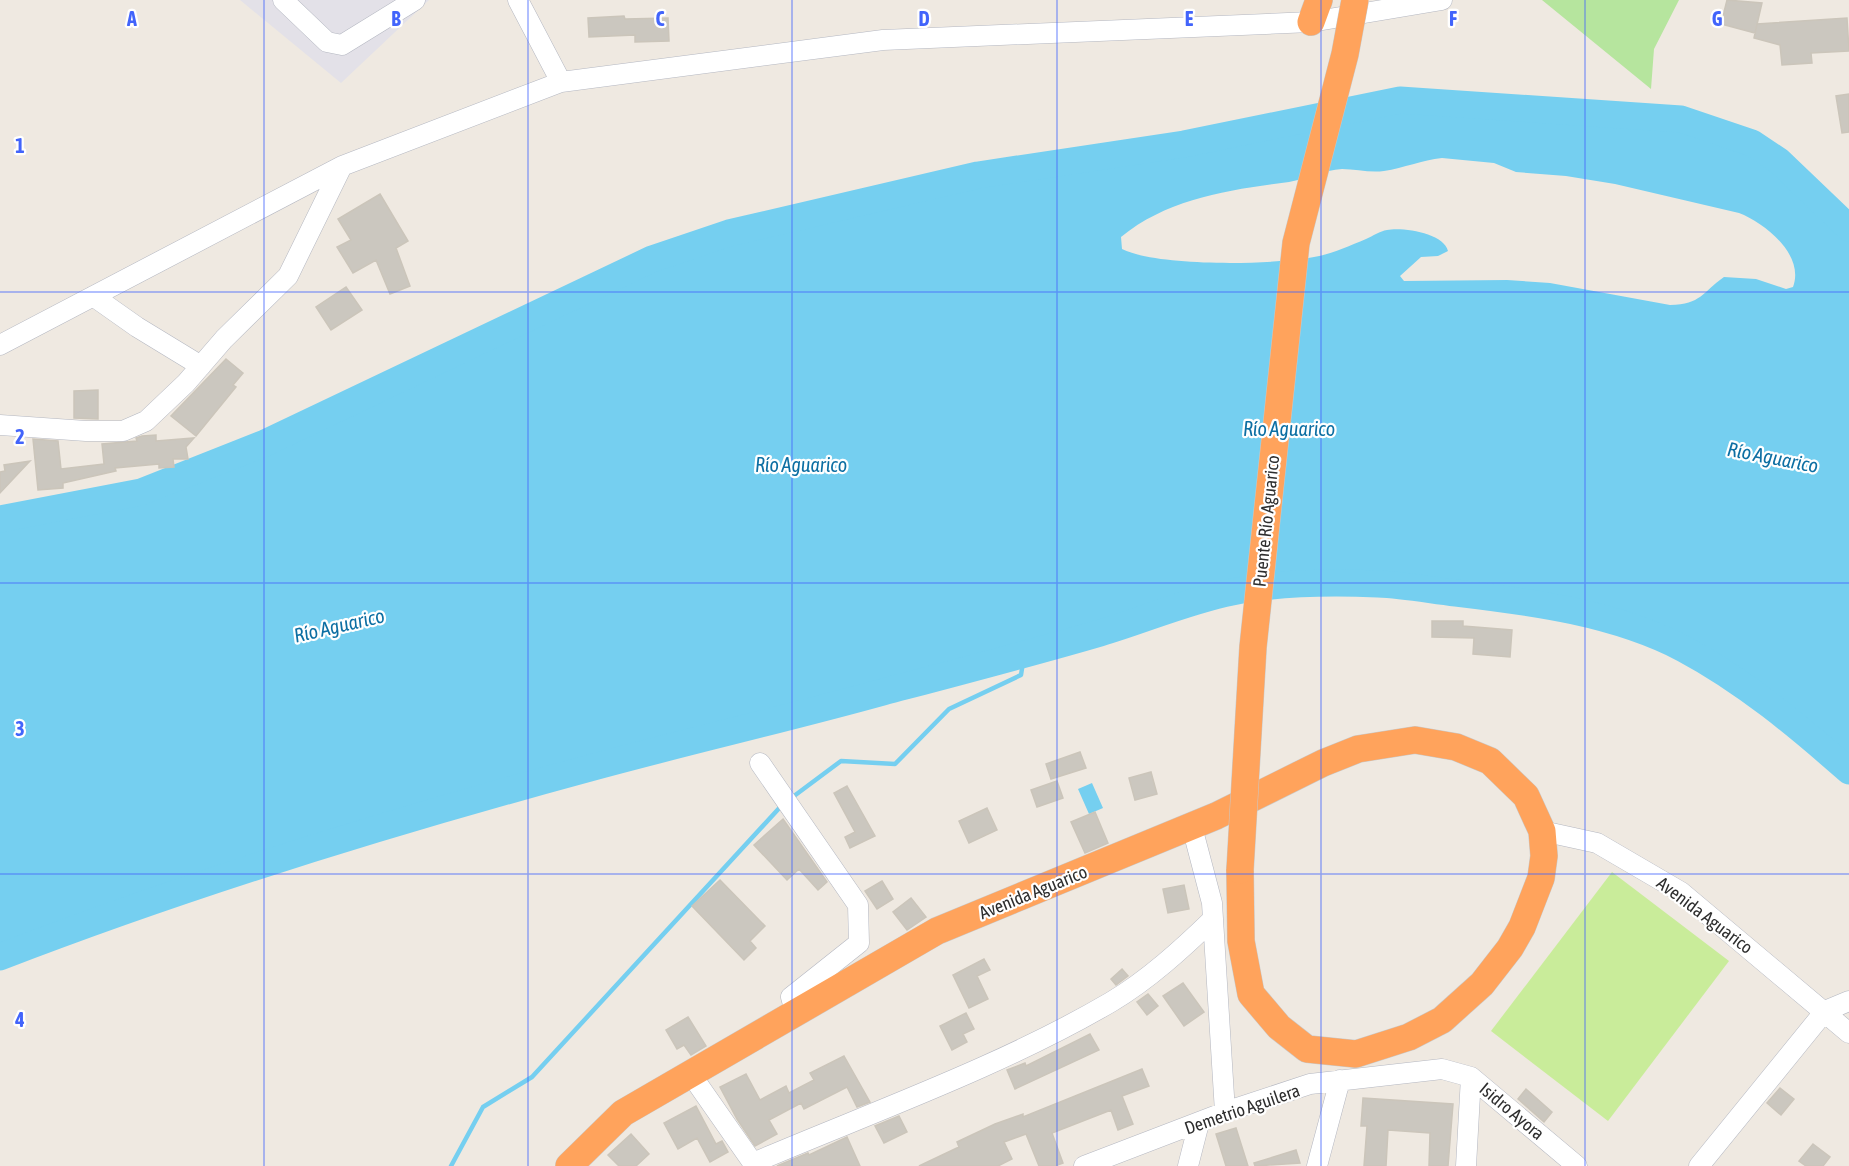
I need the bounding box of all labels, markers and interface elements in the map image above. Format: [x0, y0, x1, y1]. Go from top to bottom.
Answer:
text: A [126, 7, 137, 30]
text: B [391, 7, 401, 30]
text: C [656, 7, 665, 30]
text: D [918, 7, 930, 30]
text: E [1185, 7, 1194, 30]
text: F [1449, 7, 1457, 30]
text: G [1712, 7, 1723, 30]
text: 1 [15, 134, 25, 157]
water label: Río Aguarico [1243, 417, 1335, 440]
text: 2 [15, 425, 25, 448]
water label: Río Aguarico [1726, 437, 1820, 477]
water label: Río Aguarico [755, 453, 847, 476]
street label: Puente Río Aguarico [1249, 454, 1283, 588]
water label: Río Aguarico [291, 603, 387, 647]
text: 3 [15, 717, 25, 740]
street label: Avenida Aguarico [976, 861, 1090, 923]
street label: Avenida Aguarico [1653, 872, 1757, 958]
text: 4 [14, 1008, 25, 1031]
street label: Isidro Ayora [1475, 1078, 1549, 1144]
street label: Demetrio Aguilera [1182, 1079, 1302, 1139]

